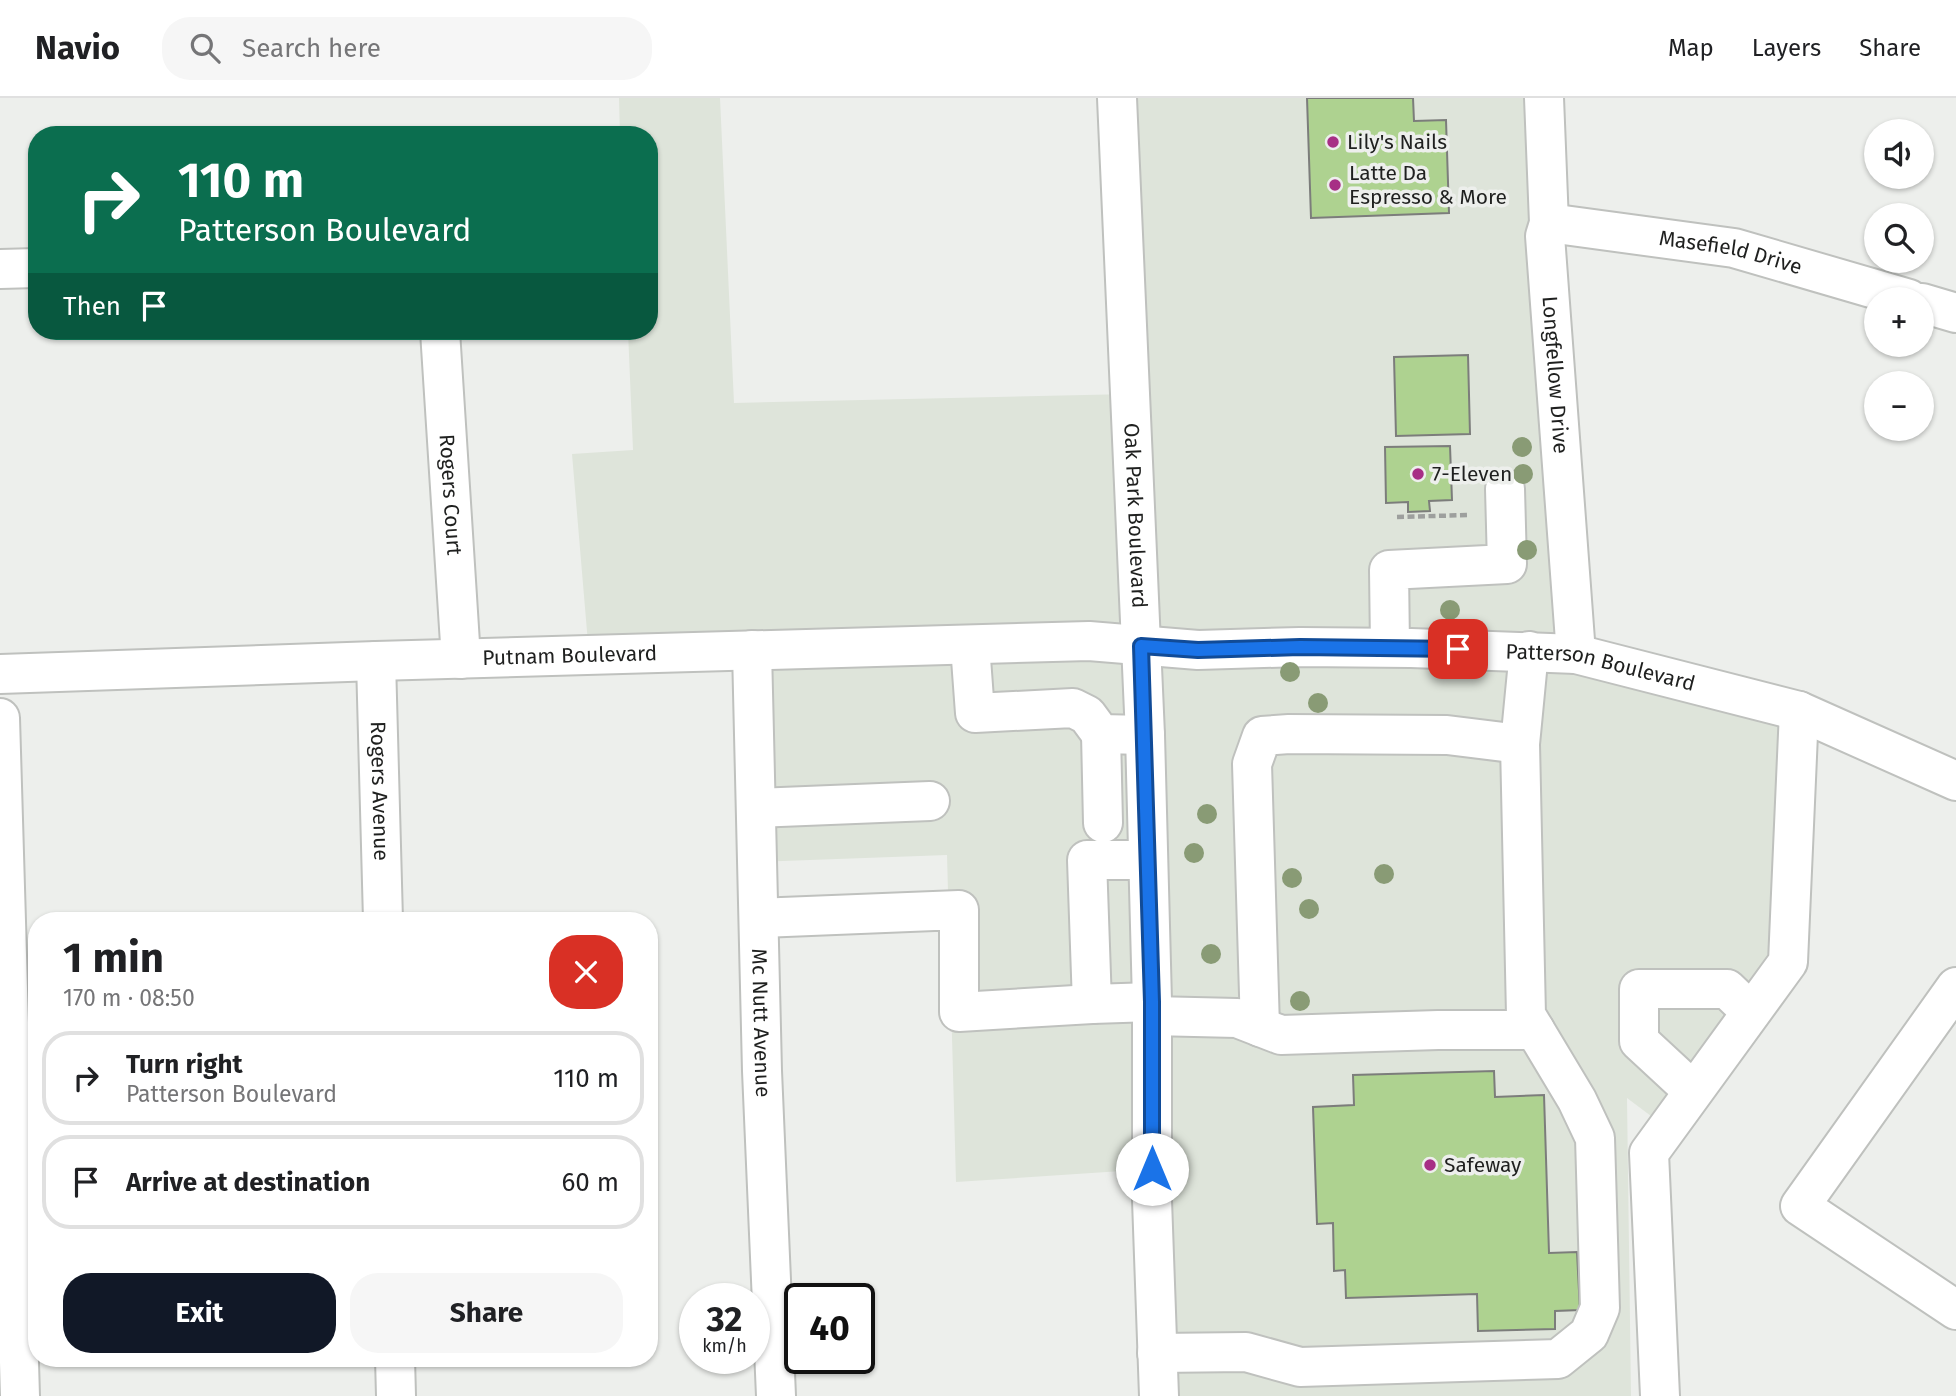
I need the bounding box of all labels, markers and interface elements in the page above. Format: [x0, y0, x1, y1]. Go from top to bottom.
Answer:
search box [162, 17, 652, 80]
text: Navio [35, 28, 120, 68]
icon: search [186, 29, 224, 67]
text: Search here [242, 33, 381, 64]
text: Map [1668, 34, 1714, 62]
text: Layers [1752, 34, 1821, 62]
text: Share [1859, 34, 1921, 62]
map controls [1864, 119, 1934, 441]
button: sound [1864, 119, 1934, 189]
place label: Lily's Nails [1347, 129, 1447, 155]
marker: Lily's Nails [1325, 134, 1341, 150]
text: 110 m [178, 151, 304, 210]
icon: right [63, 154, 154, 245]
place label: Latte Da Espresso & More [1349, 160, 1507, 210]
marker: Latte Da Espresso & More [1327, 177, 1343, 193]
button: search [1864, 203, 1934, 273]
text: Patterson Boulevard [178, 211, 472, 249]
street label: Masefield Drive [1657, 225, 1805, 280]
icon: arrive [135, 287, 173, 325]
button: + [1864, 287, 1934, 357]
text: Then [63, 291, 121, 322]
street label: Longfellow Drive [1536, 295, 1574, 455]
button: − [1864, 371, 1934, 441]
street label: Oak Park Boulevard [1118, 422, 1152, 609]
street label: Rogers Court [434, 433, 467, 556]
place label: 7-Eleven [1432, 461, 1512, 487]
marker: 7-Eleven [1410, 466, 1426, 482]
pin [1428, 619, 1488, 679]
icon: arrive [1439, 630, 1477, 668]
street label: Patterson Boulevard [1505, 638, 1698, 697]
street label: Putnam Boulevard [482, 640, 658, 671]
street label: Rogers Avenue [365, 721, 394, 861]
text: 1 min [63, 933, 164, 983]
button: close [549, 935, 623, 1009]
street label: Mc Nutt Avenue [746, 948, 776, 1098]
text: 170 m · 08:50 [63, 984, 195, 1012]
text: Turn right [126, 1049, 243, 1080]
icon: right [67, 1059, 105, 1097]
text: 110 m [553, 1063, 619, 1094]
text: Patterson Boulevard [126, 1080, 337, 1108]
position arrow [1115, 1132, 1189, 1206]
place label: Safeway [1444, 1152, 1522, 1178]
marker: Safeway [1422, 1157, 1438, 1173]
icon: arrive [67, 1163, 105, 1201]
text: Arrive at destination [126, 1167, 370, 1198]
text: 60 m [561, 1167, 619, 1198]
button: Exit [63, 1273, 336, 1353]
button: Share [350, 1273, 623, 1353]
speed limit sign: 40 [784, 1283, 875, 1374]
text: 32 [707, 1298, 742, 1340]
text: km/h [702, 1335, 747, 1357]

